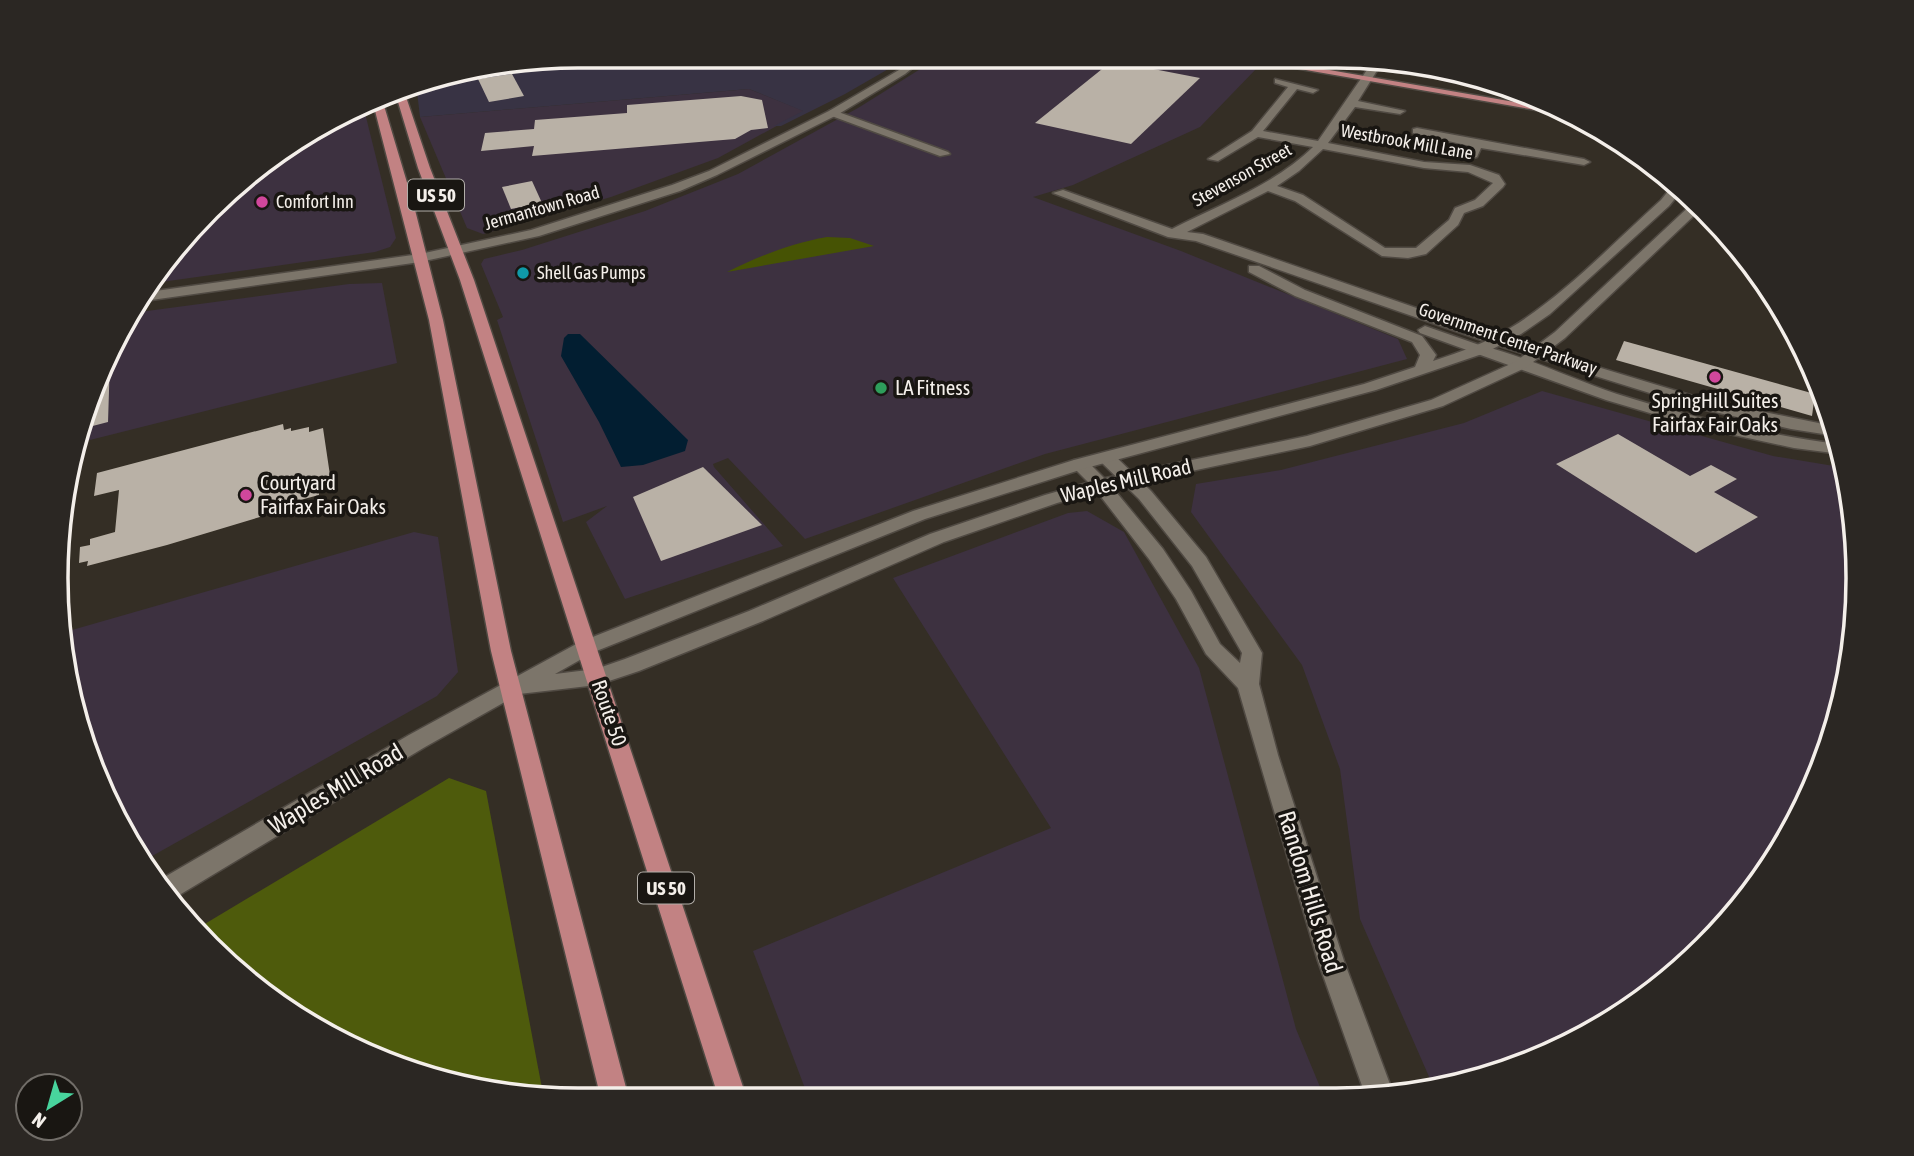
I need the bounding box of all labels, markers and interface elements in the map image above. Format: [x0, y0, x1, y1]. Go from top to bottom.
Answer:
street label: Westbrook Mill Lane [1339, 120, 1475, 163]
street label: Stevenson Street [1188, 139, 1295, 210]
road number: US 50 [408, 180, 464, 210]
street label: Jermantown Road [482, 181, 602, 234]
place label: Comfort Inn [276, 191, 354, 212]
marker: Comfort Inn [254, 194, 270, 210]
place label: Shell Gas Pumps [537, 262, 646, 283]
marker: Shell Gas Pumps [515, 265, 531, 281]
street label: Government Center Parkway [1416, 298, 1600, 379]
marker: SpringHill Suites Fairfax Fair Oaks [1707, 369, 1723, 385]
place label: LA Fitness [895, 375, 970, 399]
marker: LA Fitness [873, 380, 889, 396]
place label: SpringHill Suites Fairfax Fair Oaks [1652, 388, 1778, 436]
street label: Waples Mill Road [1059, 453, 1193, 507]
place label: Courtyard Fairfax Fair Oaks [260, 470, 386, 518]
marker: Courtyard Fairfax Fair Oaks [238, 487, 254, 503]
street label: Route 50 [587, 676, 632, 749]
street label: Waples Mill Road [264, 738, 408, 839]
street label: Random Hills Road [1273, 808, 1348, 976]
road number: US 50 [638, 873, 694, 904]
north arrow [14, 1072, 84, 1142]
text: N [28, 1108, 50, 1133]

